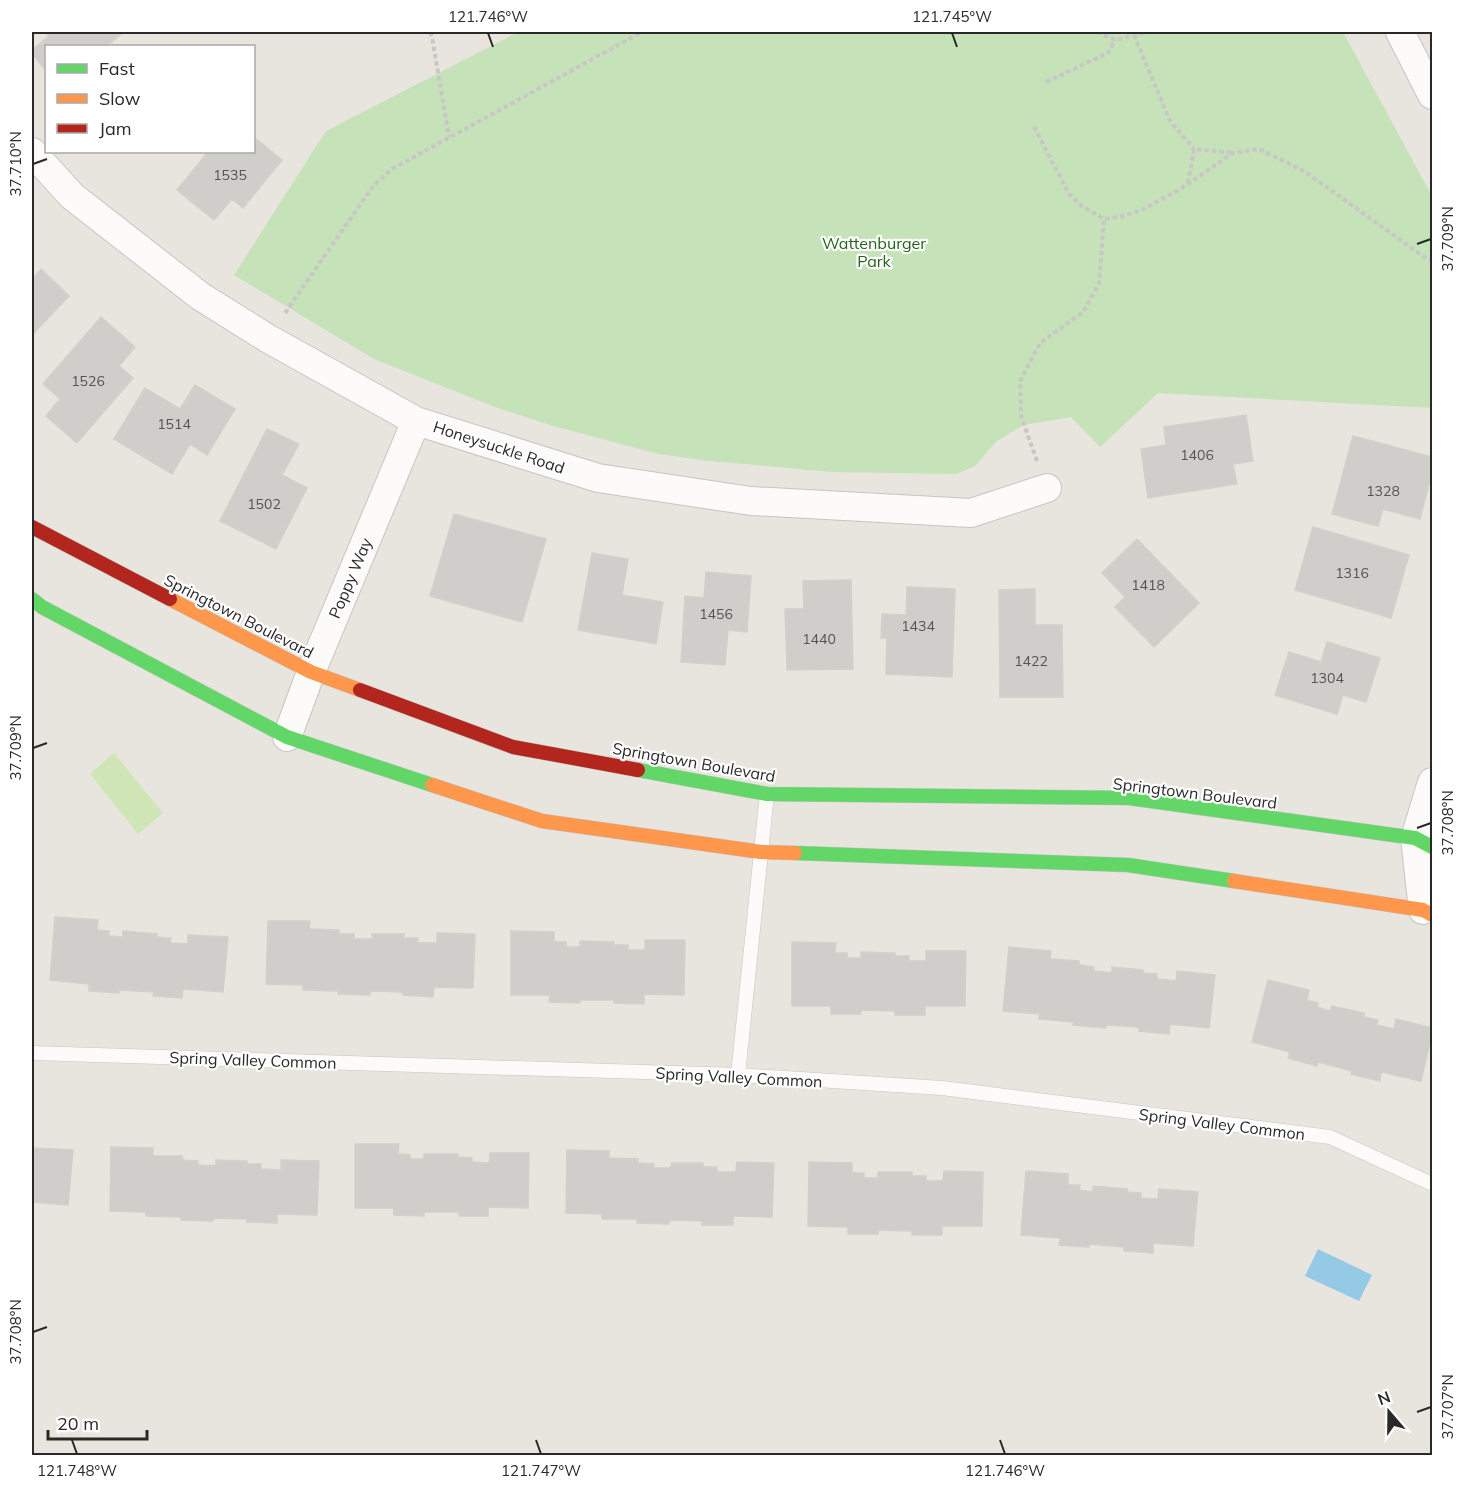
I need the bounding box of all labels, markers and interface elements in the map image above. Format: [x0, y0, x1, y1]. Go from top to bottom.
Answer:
text: 121.746°W [448, 7, 528, 26]
text: 121.745°W [912, 7, 992, 26]
legend [45, 45, 255, 153]
text: Fast [99, 57, 135, 80]
text: Slow [99, 87, 141, 110]
text: Jam [99, 117, 132, 140]
text: 37.710°N [6, 131, 25, 197]
house number: 1535 [213, 166, 247, 184]
text: 37.709°N [1438, 206, 1457, 272]
park label: Wattenburger Park [822, 233, 926, 271]
house number: 1526 [71, 372, 105, 390]
house number: 1514 [157, 415, 191, 433]
street label: Honeysuckle Road [431, 416, 567, 478]
house number: 1406 [1180, 446, 1214, 464]
house number: 1328 [1366, 482, 1400, 500]
house number: 1502 [247, 495, 281, 513]
street label: Poppy Way [324, 534, 376, 621]
house number: 1316 [1335, 564, 1369, 582]
street label: Springtown Boulevard [161, 570, 317, 662]
house number: 1418 [1131, 576, 1165, 594]
house number: 1456 [699, 605, 733, 623]
house number: 1434 [901, 617, 935, 635]
house number: 1440 [802, 630, 836, 648]
house number: 1422 [1014, 652, 1048, 670]
house number: 1304 [1310, 669, 1344, 687]
text: 37.709°N [6, 715, 25, 781]
street label: Springtown Boulevard [611, 738, 777, 786]
street label: Springtown Boulevard [1112, 773, 1278, 813]
text: 37.708°N [1438, 790, 1457, 856]
street label: Spring Valley Common [169, 1047, 337, 1073]
street label: Spring Valley Common [655, 1063, 823, 1091]
street label: Spring Valley Common [1138, 1104, 1306, 1144]
text: 37.708°N [6, 1299, 25, 1365]
text: 37.707°N [1438, 1374, 1457, 1440]
north arrow [1359, 1382, 1419, 1442]
text: N [1375, 1386, 1393, 1409]
scale bar [48, 1403, 147, 1441]
text: 20 m [57, 1412, 99, 1435]
text: 121.748°W [37, 1461, 117, 1480]
text: 121.747°W [501, 1461, 581, 1480]
text: 121.746°W [965, 1461, 1045, 1480]

